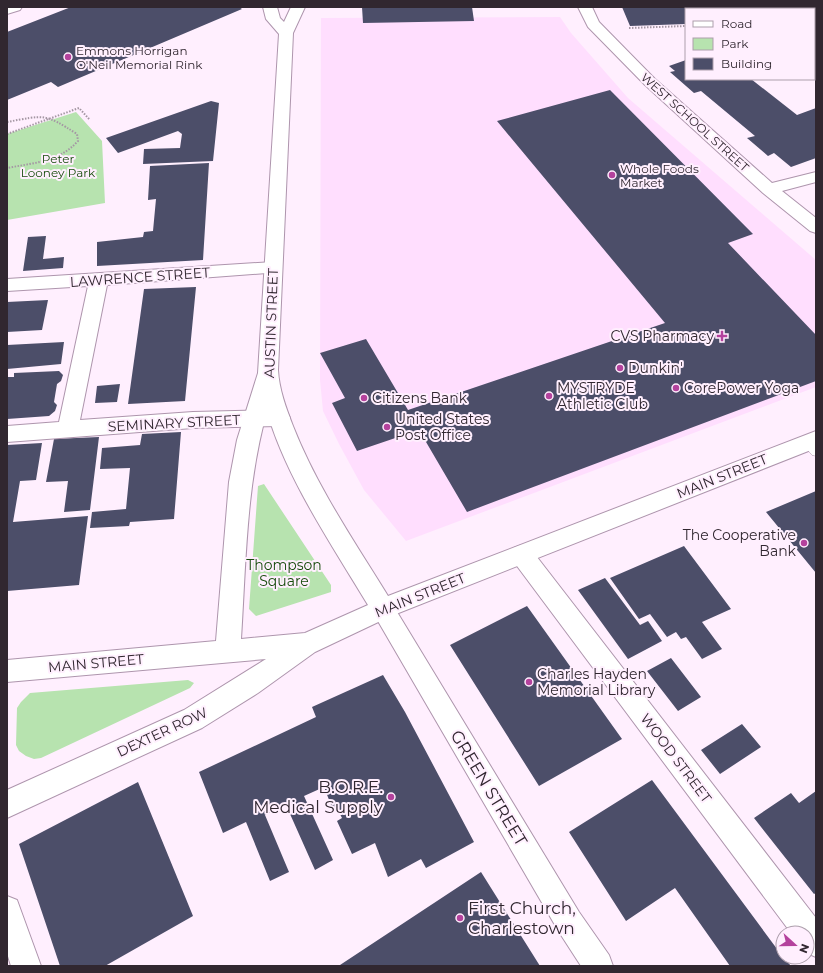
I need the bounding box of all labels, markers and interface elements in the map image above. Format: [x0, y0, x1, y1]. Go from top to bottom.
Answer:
legend [685, 8, 815, 80]
text: Road [721, 16, 752, 31]
text: Park [721, 36, 749, 51]
place label: Emmons Horrigan O'Neil Memorial Rink [76, 43, 203, 72]
marker: Emmons Horrigan O'Neil Memorial Rink [63, 52, 73, 62]
text: Building [721, 56, 772, 71]
street label: WEST SCHOOL STREET [638, 70, 752, 175]
park label: Peter Looney Park [21, 151, 96, 180]
place label: Whole Foods Market [620, 161, 699, 190]
marker: Whole Foods Market [607, 170, 617, 180]
street label: LAWRENCE STREET [69, 263, 211, 291]
street label: AUSTIN STREET [260, 268, 282, 378]
place label: CVS Pharmacy [611, 327, 714, 345]
marker: CVS Pharmacy [717, 331, 727, 341]
place label: Dunkin' [628, 359, 683, 377]
marker: Dunkin' [615, 363, 625, 373]
place label: MYSTRYDE Athletic Club [557, 379, 648, 413]
place label: CorePower Yoga [684, 379, 799, 397]
marker: CorePower Yoga [671, 383, 681, 393]
place label: Citizens Bank [372, 389, 468, 407]
marker: MYSTRYDE Athletic Club [544, 391, 554, 401]
marker: Citizens Bank [359, 393, 369, 403]
place label: United States Post Office [395, 410, 489, 444]
street label: SEMINARY STREET [107, 411, 241, 435]
marker: United States Post Office [382, 422, 392, 432]
street label: MAIN STREET [674, 450, 770, 502]
place label: The Cooperative Bank [683, 526, 797, 560]
marker: The Cooperative Bank [799, 538, 809, 548]
park label: Thompson Square [246, 556, 322, 590]
street label: MAIN STREET [372, 569, 468, 621]
street label: MAIN STREET [47, 650, 145, 676]
place label: Charles Hayden Memorial Library [537, 665, 656, 699]
marker: Charles Hayden Memorial Library [524, 677, 534, 687]
street label: DEXTER ROW [114, 703, 211, 761]
street label: WOOD STREET [636, 710, 716, 806]
street label: GREEN STREET [447, 727, 532, 850]
place label: B.O.R.E. Medical Supply [253, 777, 384, 817]
marker: B.O.R.E. Medical Supply [386, 792, 396, 802]
place label: First Church, Charlestown [468, 898, 576, 938]
marker: First Church, Charlestown [455, 913, 465, 923]
north arrow [775, 925, 815, 965]
text: N [796, 942, 812, 955]

